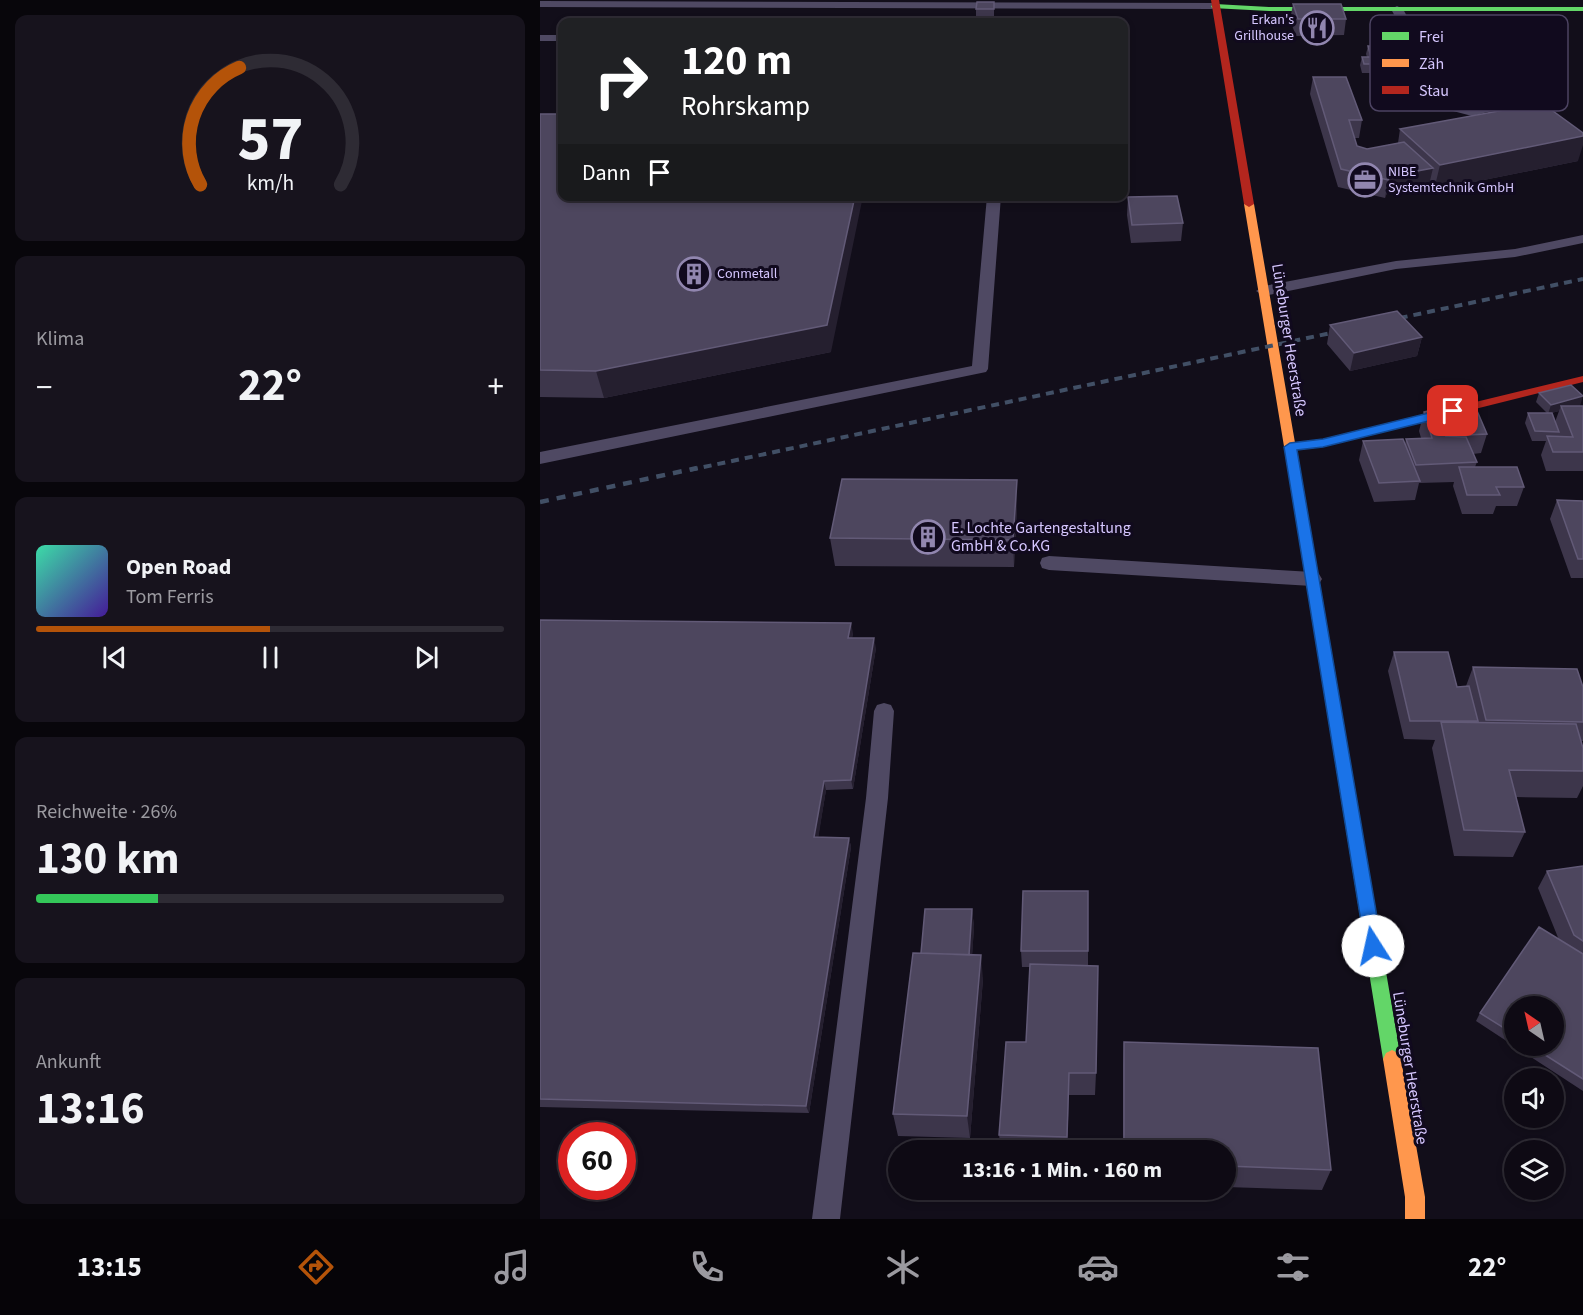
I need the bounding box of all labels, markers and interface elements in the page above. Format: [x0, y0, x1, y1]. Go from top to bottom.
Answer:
place label: Erkan's Grillhouse [1234, 10, 1294, 46]
restaurant icon: Erkan's Grillhouse [1299, 10, 1335, 46]
legend [1370, 15, 1568, 111]
text: Frei [1419, 26, 1444, 48]
text: 120 m [681, 31, 792, 91]
icon: right [582, 42, 660, 120]
text: Zäh [1419, 53, 1444, 75]
text: Stau [1419, 80, 1449, 102]
text: Rohrskamp [681, 87, 810, 126]
text: 57 [237, 95, 303, 184]
icon: arrive [643, 156, 676, 189]
text: Dann [582, 157, 631, 189]
office icon: NIBE Systemtechnik GmbH [1347, 162, 1383, 198]
place label: NIBE Systemtechnik GmbH [1388, 162, 1514, 198]
text: km/h [246, 168, 294, 199]
building icon: Conmetall [676, 256, 712, 292]
street label: Lüneburger Heerstraße [1266, 262, 1312, 418]
place label: Conmetall [717, 264, 778, 284]
text: Klima [36, 325, 84, 353]
text: 22° [238, 354, 302, 418]
text: − [36, 364, 52, 411]
text: + [488, 364, 504, 411]
pin [1427, 385, 1478, 436]
icon: arrive [1436, 394, 1469, 427]
place label: E. Lochte Gartengestaltung GmbH & Co.KG [951, 517, 1131, 557]
building icon: E. Lochte Gartengestaltung GmbH & Co.KG [910, 519, 946, 555]
text: Open Road [126, 551, 231, 583]
text: Tom Ferris [126, 583, 214, 611]
icon: previous [98, 641, 131, 674]
icon: pause [254, 641, 287, 674]
icon: next [410, 641, 443, 674]
text: Reichweite · 26% [36, 798, 177, 826]
text: 130 km [36, 827, 180, 891]
position arrow [1341, 914, 1405, 978]
street label: Lüneburger Heerstraße [1387, 990, 1433, 1146]
north arrow [1504, 996, 1564, 1056]
map controls [1504, 996, 1564, 1200]
text: Ankunft [36, 1048, 101, 1076]
button: sound [1504, 1068, 1564, 1128]
text: 13:16 [36, 1077, 145, 1141]
speed limit sign: 60 [558, 1122, 636, 1200]
button: layers [1504, 1140, 1564, 1200]
text: 13:16 · 1 Min. · 160 m [962, 1154, 1162, 1186]
icon: directions [295, 1246, 337, 1288]
icon: music [491, 1246, 533, 1288]
icon: phone [686, 1246, 728, 1288]
icon: climate [882, 1246, 924, 1288]
icon: car [1077, 1246, 1119, 1288]
icon: filters [1272, 1246, 1314, 1288]
text: 13:15 [77, 1248, 142, 1287]
text: 22° [1468, 1248, 1506, 1287]

